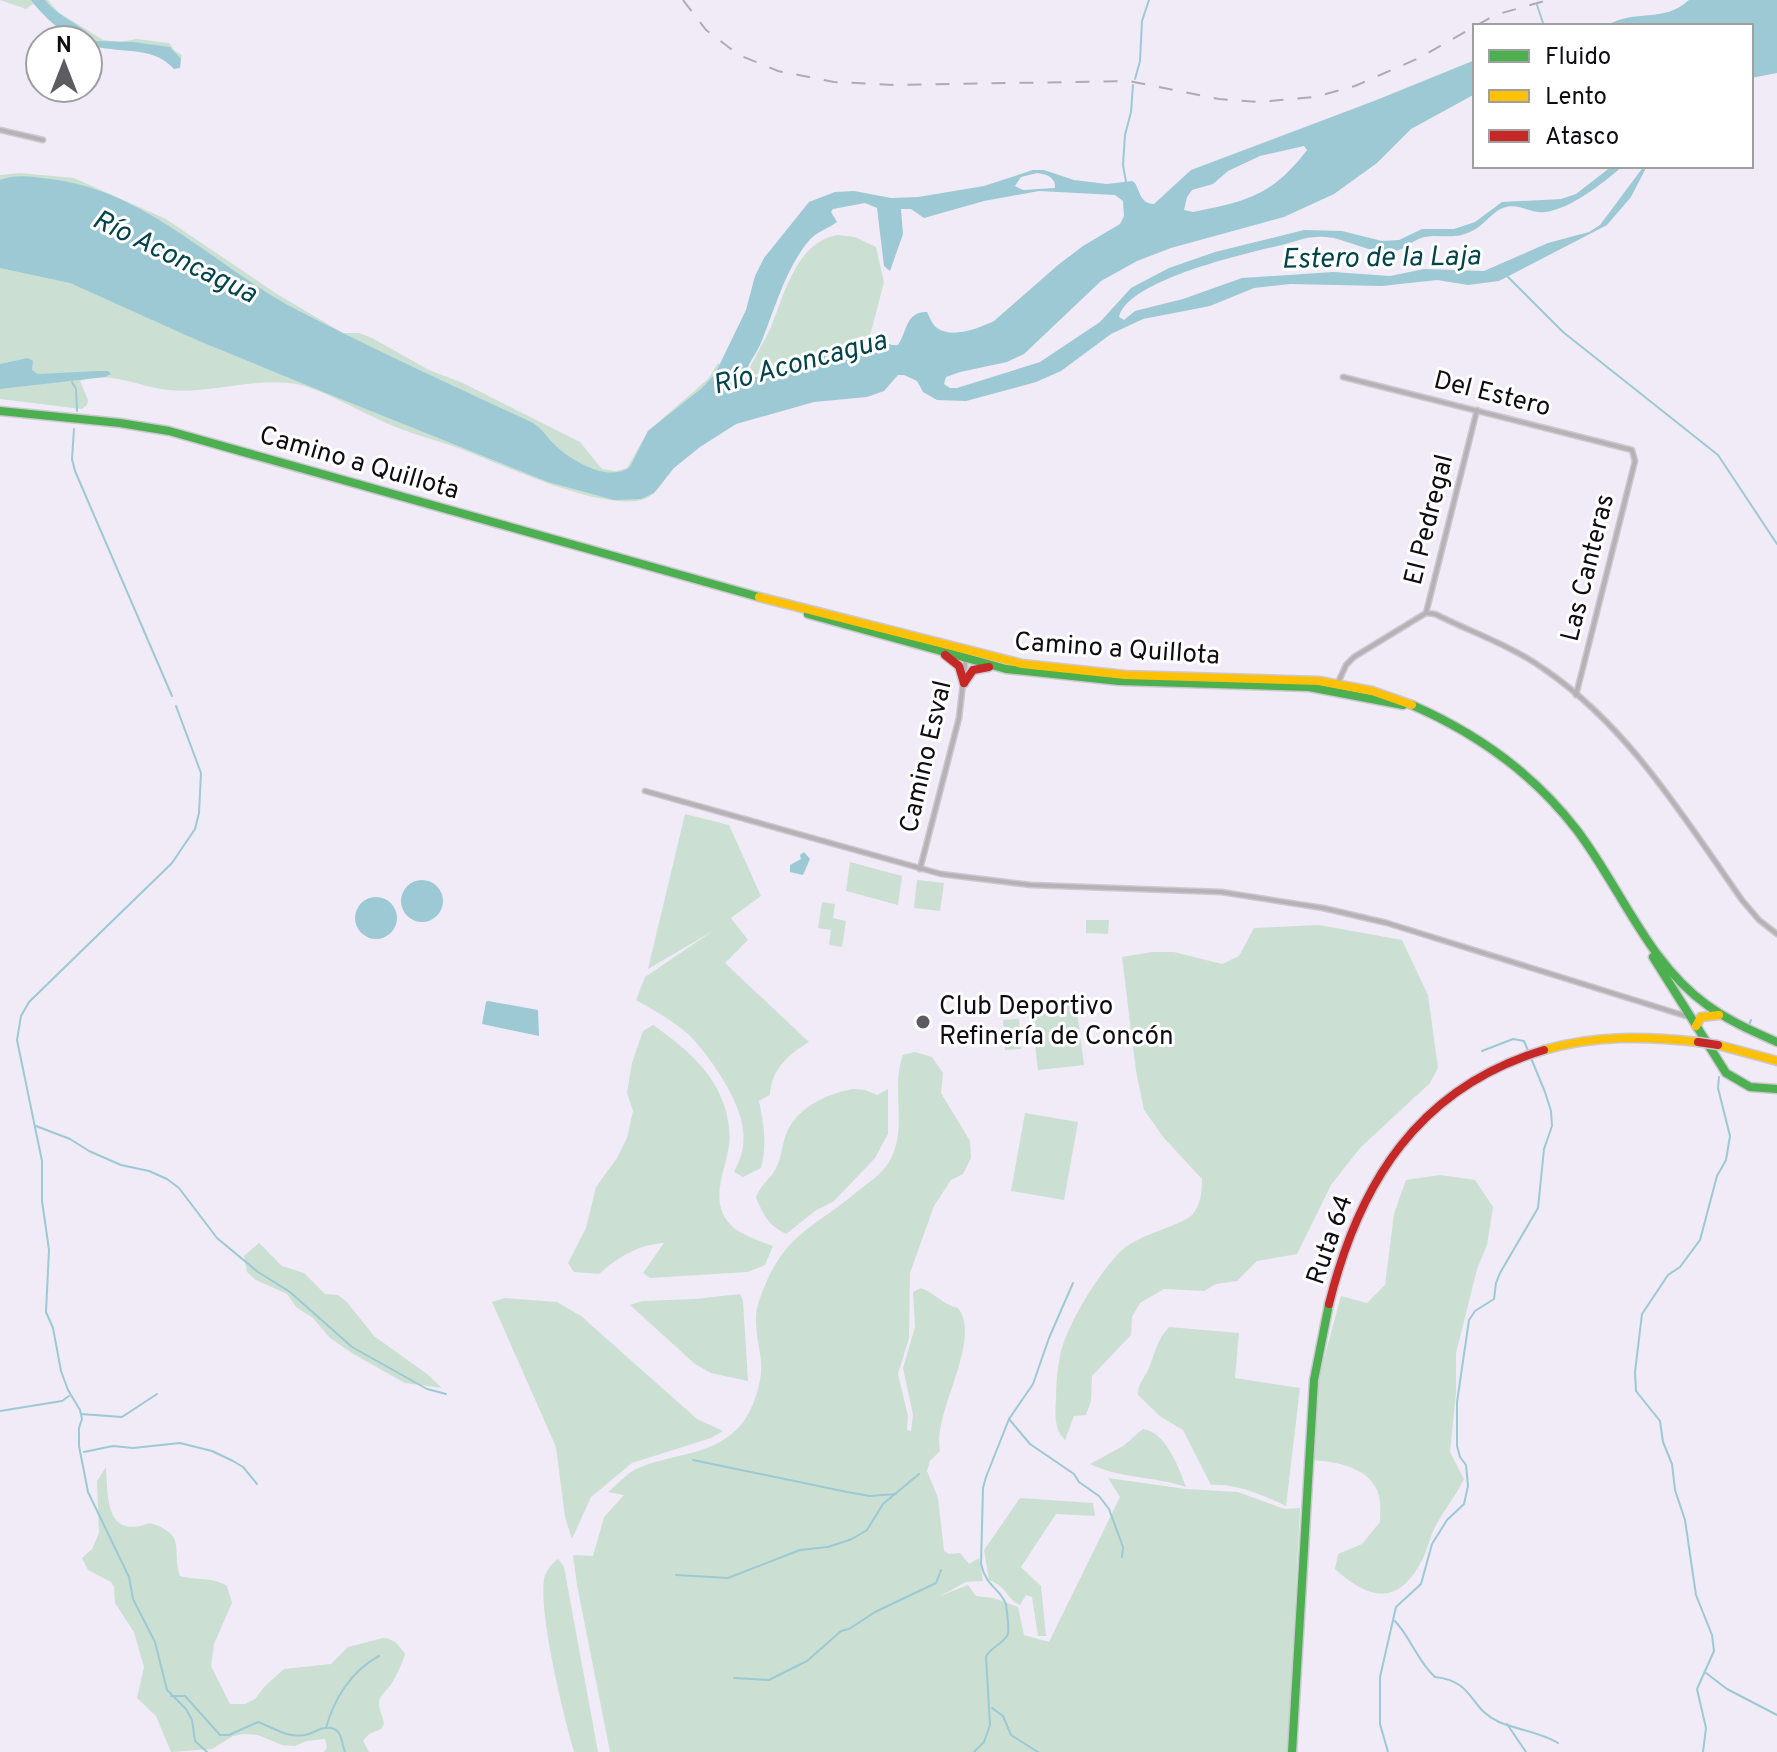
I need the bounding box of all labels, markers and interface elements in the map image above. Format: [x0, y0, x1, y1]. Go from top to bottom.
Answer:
north arrow [24, 24, 104, 104]
legend [1473, 24, 1753, 168]
text: N [56, 33, 72, 60]
text: Fluido [1545, 43, 1611, 73]
text: Lento [1545, 83, 1607, 113]
text: Atasco [1545, 123, 1619, 153]
water label: Río Aconcagua [86, 203, 263, 314]
water label: Estero de la Laja [1281, 239, 1482, 279]
water label: Río Aconcagua [709, 323, 891, 405]
street label: Del Estero [1430, 365, 1554, 425]
street label: Camino a Quillota [255, 420, 463, 508]
street label: El Pedregal [1398, 451, 1462, 589]
street label: Las Canteras [1555, 491, 1623, 645]
street label: Camino a Quillota [1013, 626, 1221, 674]
street label: Camino Esval [893, 678, 961, 836]
place label: Club Deportivo Refinería de Concón [939, 991, 1174, 1054]
marker: Club Deportivo Refinería de Concón [914, 1013, 932, 1031]
street label: Ruta 64 [1300, 1191, 1362, 1289]

